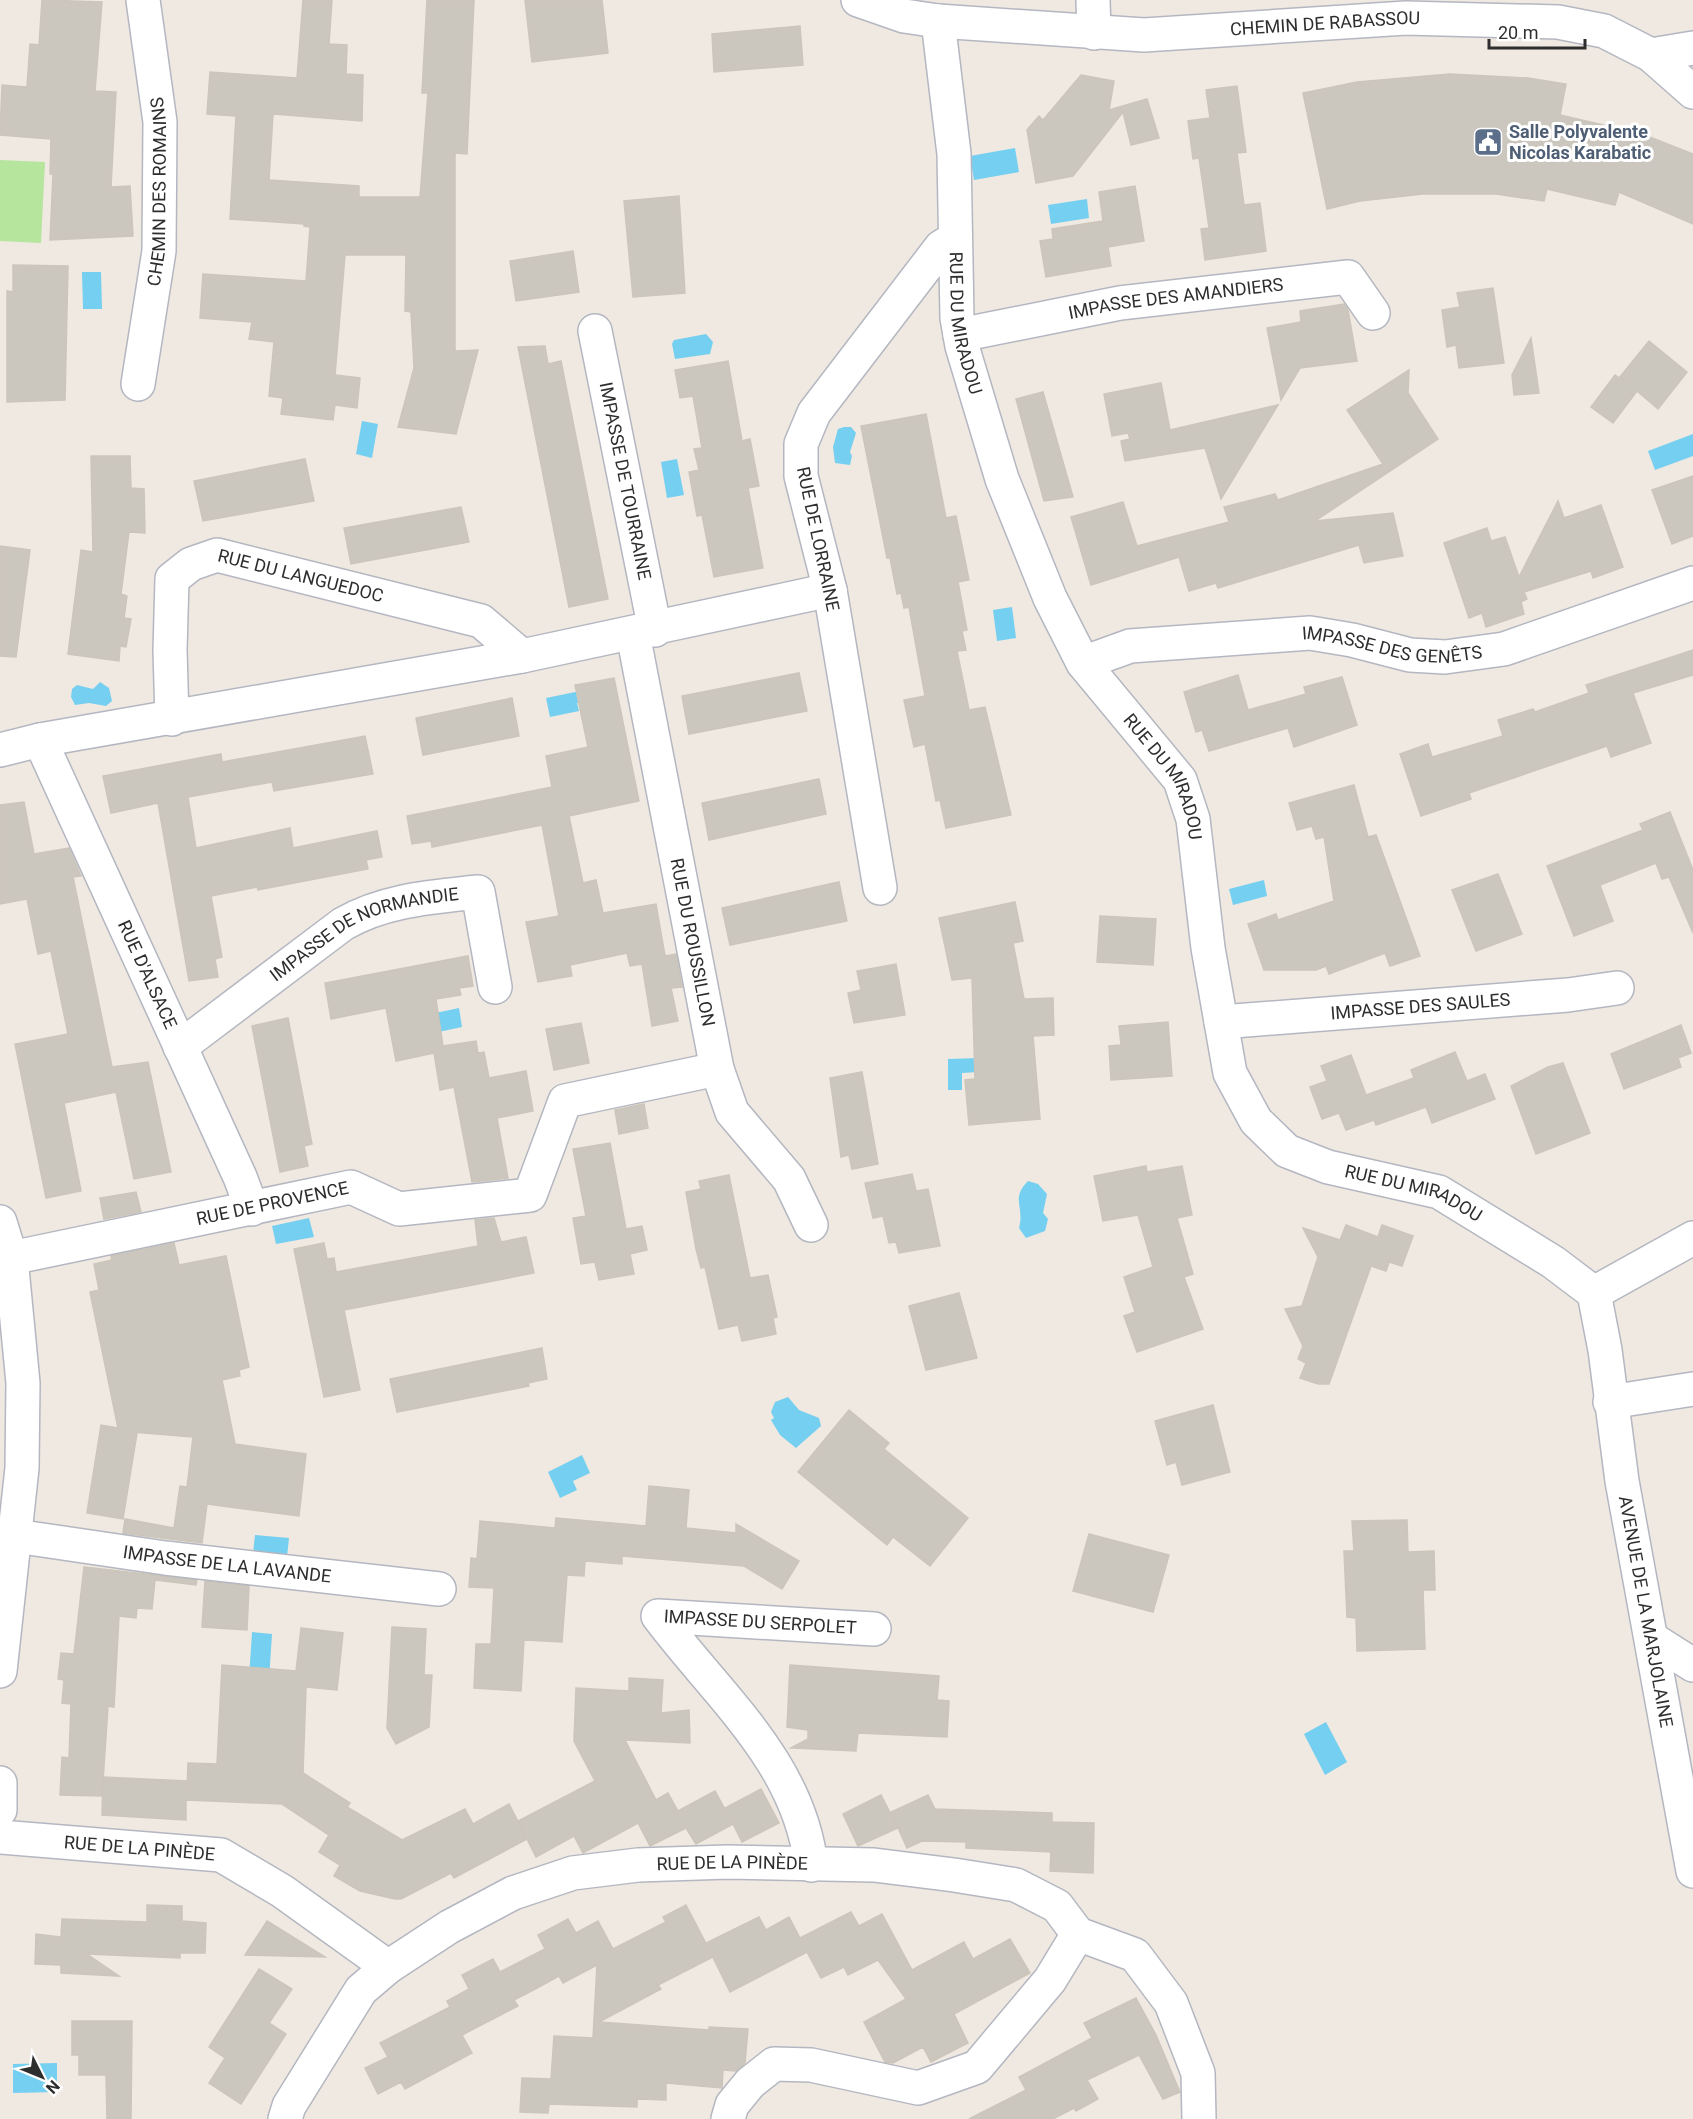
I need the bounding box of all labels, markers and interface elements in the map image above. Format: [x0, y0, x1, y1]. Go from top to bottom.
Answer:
street label: CHEMIN DE RABASSOU [1229, 7, 1420, 39]
scale bar [1489, 12, 1585, 50]
text: 20 m [1498, 22, 1538, 43]
street label: CHEMIN DES ROMAINS [143, 95, 170, 288]
place label: Salle Polyvalente Nicolas Karabatic [1509, 121, 1651, 163]
public building icon: Salle Polyvalente Nicolas Karabatic [1472, 126, 1504, 158]
street label: RUE DU MIRADOU [946, 251, 987, 397]
street label: IMPASSE DES AMANDIERS [1066, 273, 1285, 323]
street label: IMPASSE DE TOURRAINE [595, 380, 656, 582]
street label: RUE DE LORRAINE [793, 465, 844, 613]
street label: RUE DU LANGUEDOC [216, 545, 386, 606]
street label: IMPASSE DES GENÊTS [1301, 622, 1484, 667]
street label: RUE DU MIRADOU [1119, 709, 1206, 841]
street label: RUE DU ROUSSILLON [667, 856, 720, 1028]
street label: IMPASSE DE NORMANDIE [266, 883, 460, 985]
street label: RUE D'ALSACE [114, 917, 182, 1032]
street label: IMPASSE DES SAULES [1330, 988, 1511, 1023]
street label: RUE DU MIRADOU [1343, 1160, 1486, 1226]
street label: RUE DE PROVENCE [194, 1177, 350, 1229]
street label: AVENUE DE LA MARJOLAINE [1615, 1494, 1678, 1729]
street label: IMPASSE DE LA LAVANDE [122, 1541, 332, 1587]
street label: IMPASSE DU SERPOLET [663, 1605, 857, 1638]
street label: RUE DE LA PINÈDE [63, 1831, 216, 1864]
street label: RUE DE LA PINÈDE [656, 1851, 808, 1874]
north arrow [12, 2047, 72, 2107]
text: N [42, 2076, 63, 2097]

